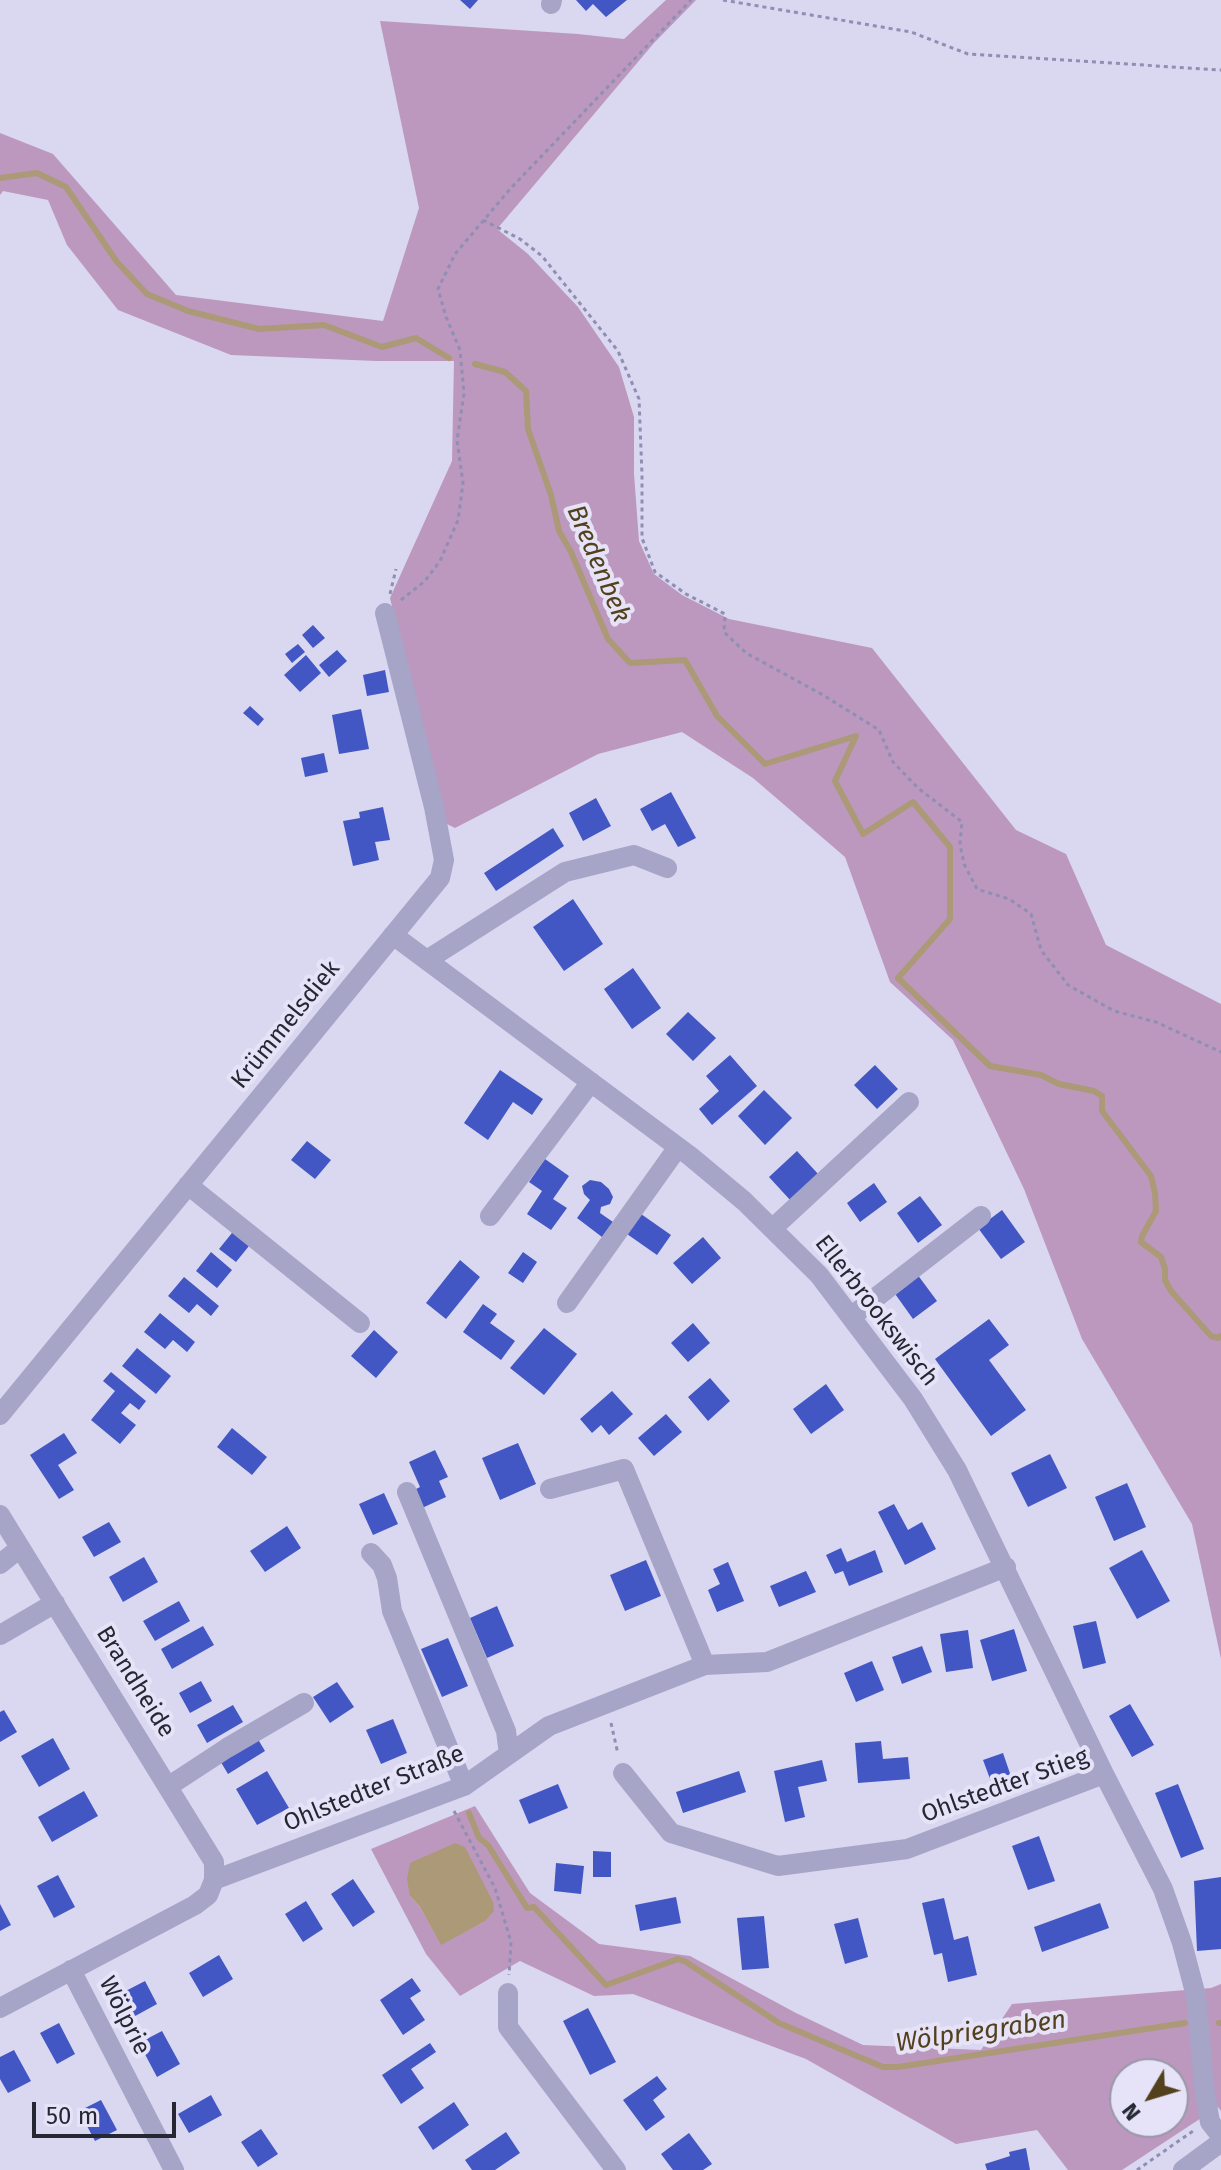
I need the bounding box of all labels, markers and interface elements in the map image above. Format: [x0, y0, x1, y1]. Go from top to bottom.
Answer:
water label: Bredenbek [559, 501, 637, 627]
street label: Krümmelsdiek [226, 955, 346, 1095]
street label: Ellerbrookswisch [808, 1230, 944, 1392]
street label: Brandheide [89, 1621, 181, 1743]
street label: Ohlstedter Straße [280, 1740, 468, 1838]
street label: Ohlstedter Stieg [918, 1742, 1092, 1830]
street label: Wölprie [92, 1972, 156, 2060]
water label: Wölpriegraben [894, 2005, 1068, 2059]
north arrow [1109, 2058, 1189, 2138]
scale bar [36, 2086, 180, 2136]
text: N [1116, 2098, 1146, 2126]
text: 50 m [46, 2102, 98, 2130]

